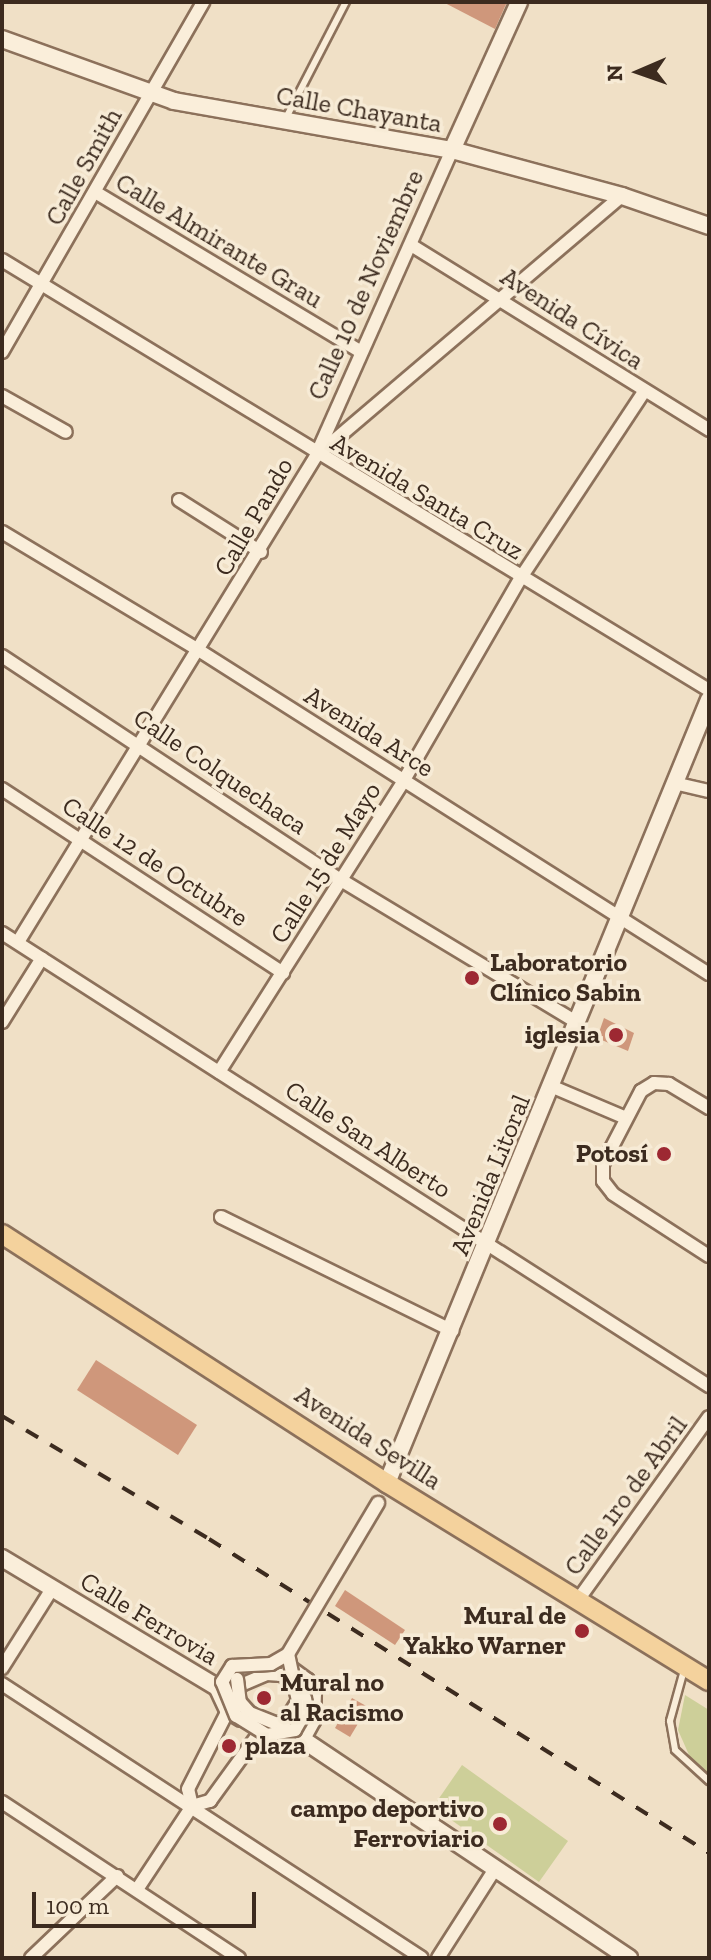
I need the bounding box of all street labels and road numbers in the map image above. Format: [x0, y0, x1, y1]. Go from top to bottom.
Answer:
street label: Calle Chayanta [274, 80, 444, 140]
street label: Calle Smith [39, 103, 129, 231]
street label: Calle 10 de Noviembre [301, 165, 431, 405]
street label: Calle Almirante Grau [109, 167, 329, 315]
street label: Avenida Cívica [495, 261, 649, 377]
street label: Avenida Santa Cruz [325, 427, 529, 567]
street label: Calle Pando [208, 452, 300, 582]
street label: Avenida Arce [298, 680, 440, 784]
street label: Calle Colquechaca [127, 702, 313, 842]
street label: Calle 15 de Mayo [264, 777, 388, 949]
street label: Calle 12 de Octubre [56, 790, 254, 934]
street label: Calle San Alberto [279, 1075, 457, 1205]
street label: Avenida Litoral [445, 1090, 537, 1260]
street label: Avenida Sevilla [289, 1379, 447, 1497]
street label: Calle 1ro de Abril [558, 1410, 694, 1582]
street label: Calle Ferrovia [74, 1566, 224, 1672]

